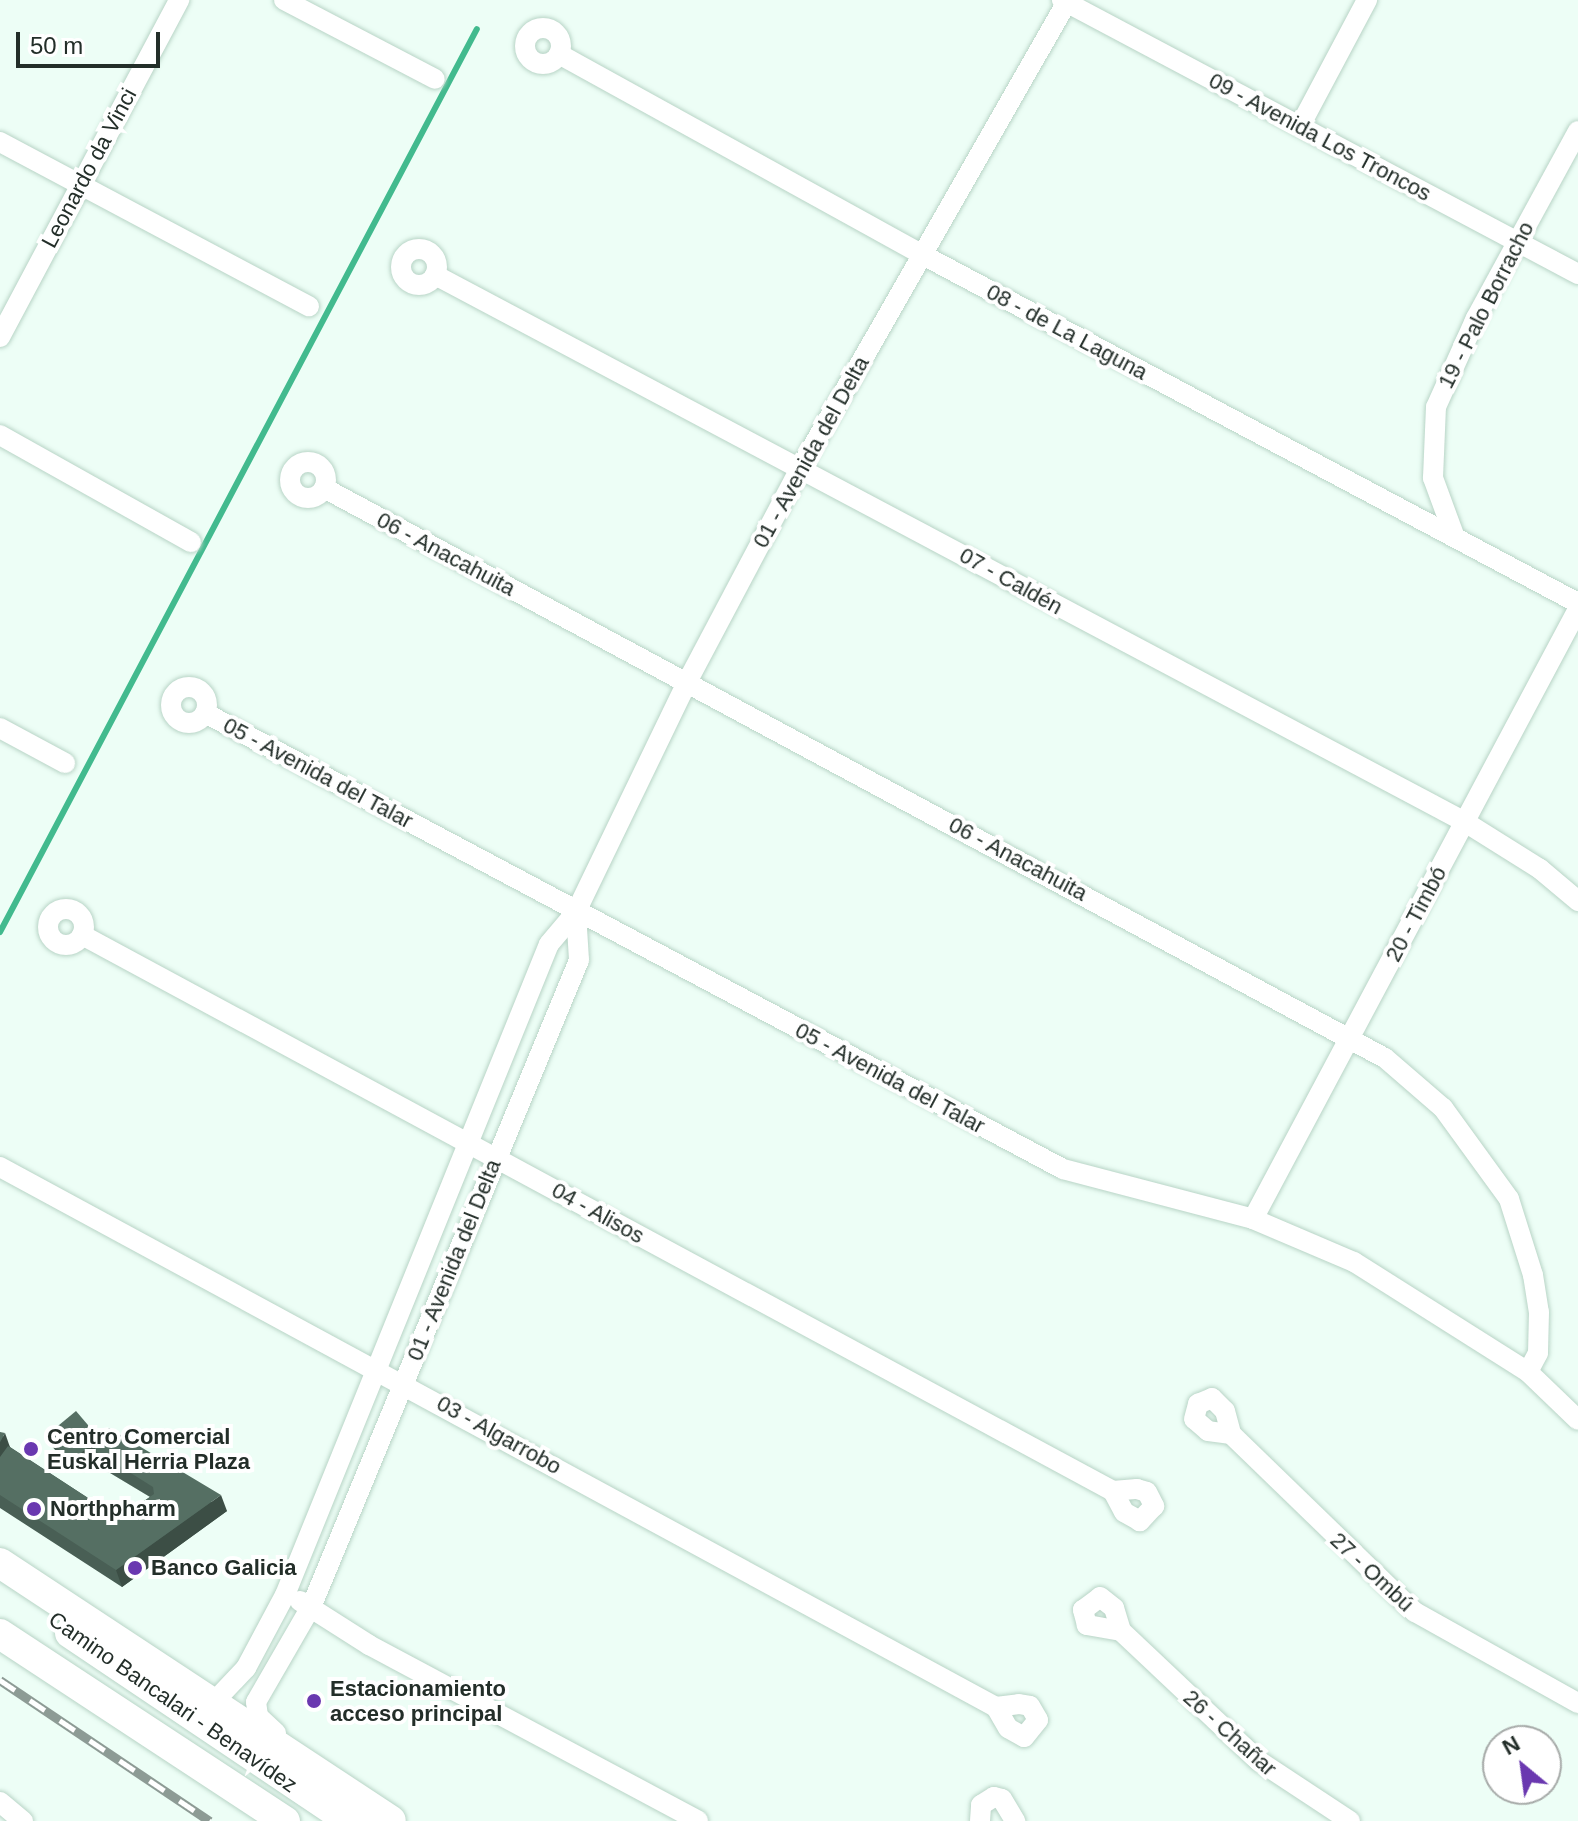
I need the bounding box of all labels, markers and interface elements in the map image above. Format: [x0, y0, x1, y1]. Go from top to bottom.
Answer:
scale bar [20, 16, 164, 66]
text: 50 m [30, 32, 83, 59]
street label: 09 - Avenida Los Troncos [1204, 67, 1436, 207]
street label: Leonardo da Vinci [36, 84, 142, 252]
street label: 19 - Palo Borracho [1433, 217, 1539, 393]
street label: 08 - de La Laguna [982, 278, 1152, 386]
street label: 01 - Avenida del Delta [747, 351, 875, 553]
street label: 06 - Anacahuita [372, 506, 520, 602]
street label: 07 - Caldén [955, 542, 1067, 620]
street label: 05 - Avenida del Talar [218, 711, 418, 835]
street label: 06 - Anacahuita [944, 811, 1092, 907]
street label: 20 - Timbó [1380, 862, 1452, 966]
street label: 05 - Avenida del Talar [790, 1016, 990, 1140]
street label: 01 - Avenida del Delta [401, 1155, 507, 1365]
street label: 04 - Alisos [547, 1177, 649, 1249]
street label: 03 - Algarrobo [432, 1390, 566, 1480]
place label: Centro Comercial Euskal Herria Plaza [47, 1423, 250, 1474]
marker: Centro Comercial Euskal Herria Plaza [22, 1440, 40, 1458]
place label: Northpharm [50, 1496, 176, 1522]
marker: Northpharm [25, 1500, 43, 1518]
street label: 27 - Ombú [1325, 1527, 1419, 1617]
place label: Banco Galicia [151, 1555, 297, 1581]
marker: Banco Galicia [126, 1559, 144, 1577]
street label: Camino Bancalari - Benavídez [44, 1606, 302, 1798]
place label: Estacionamiento acceso principal [330, 1675, 506, 1726]
street label: 26 - Chañar [1178, 1684, 1282, 1782]
marker: Estacionamiento acceso principal [305, 1692, 323, 1710]
north arrow [1482, 1725, 1562, 1805]
text: N [1498, 1731, 1524, 1760]

